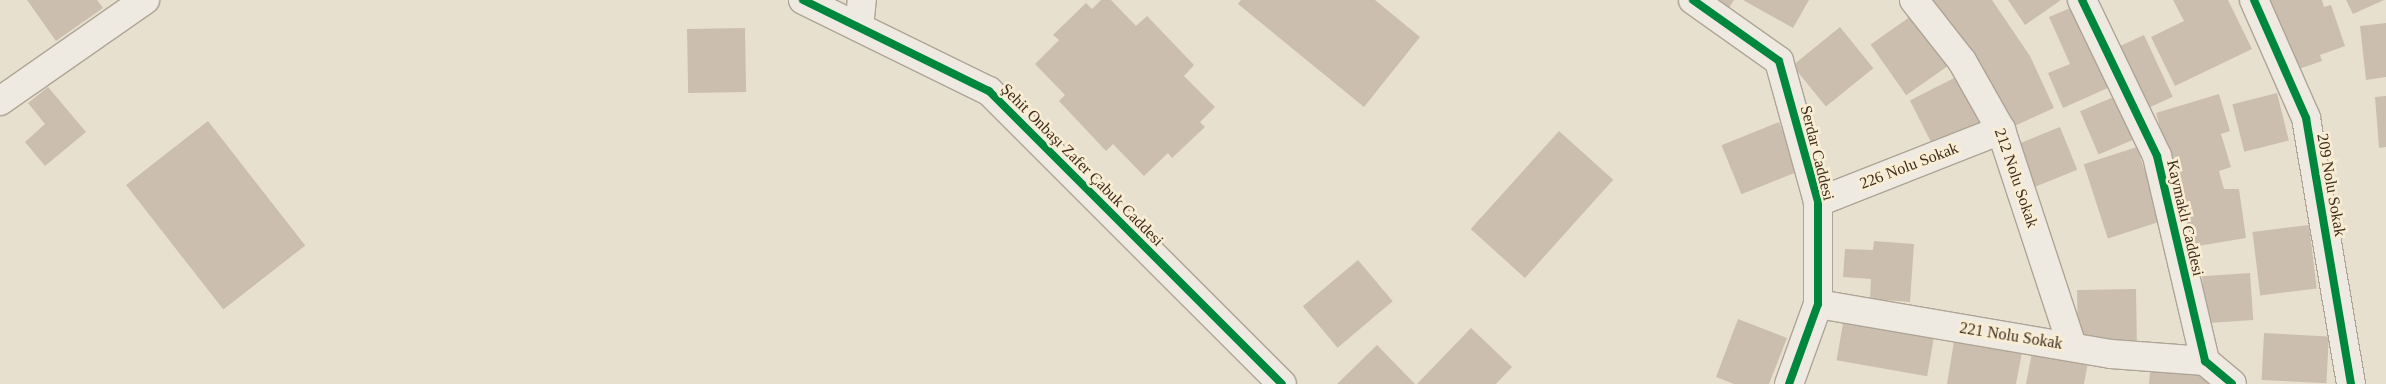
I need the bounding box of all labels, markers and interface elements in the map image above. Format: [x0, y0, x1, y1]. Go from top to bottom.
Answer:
street label: Şehit Onbaşı Zafer Çabuk Caddesi [997, 80, 1167, 250]
street label: Serdar Caddesi [1796, 103, 1838, 203]
street label: 212 Nolu Sokak [1990, 126, 2042, 230]
street label: 209 Nolu Sokak [2313, 132, 2349, 238]
street label: 226 Nolu Sokak [1857, 138, 1961, 194]
street label: Kaymaklı Caddesi [2162, 158, 2208, 278]
street label: 221 Nolu Sokak [1958, 318, 2064, 354]

